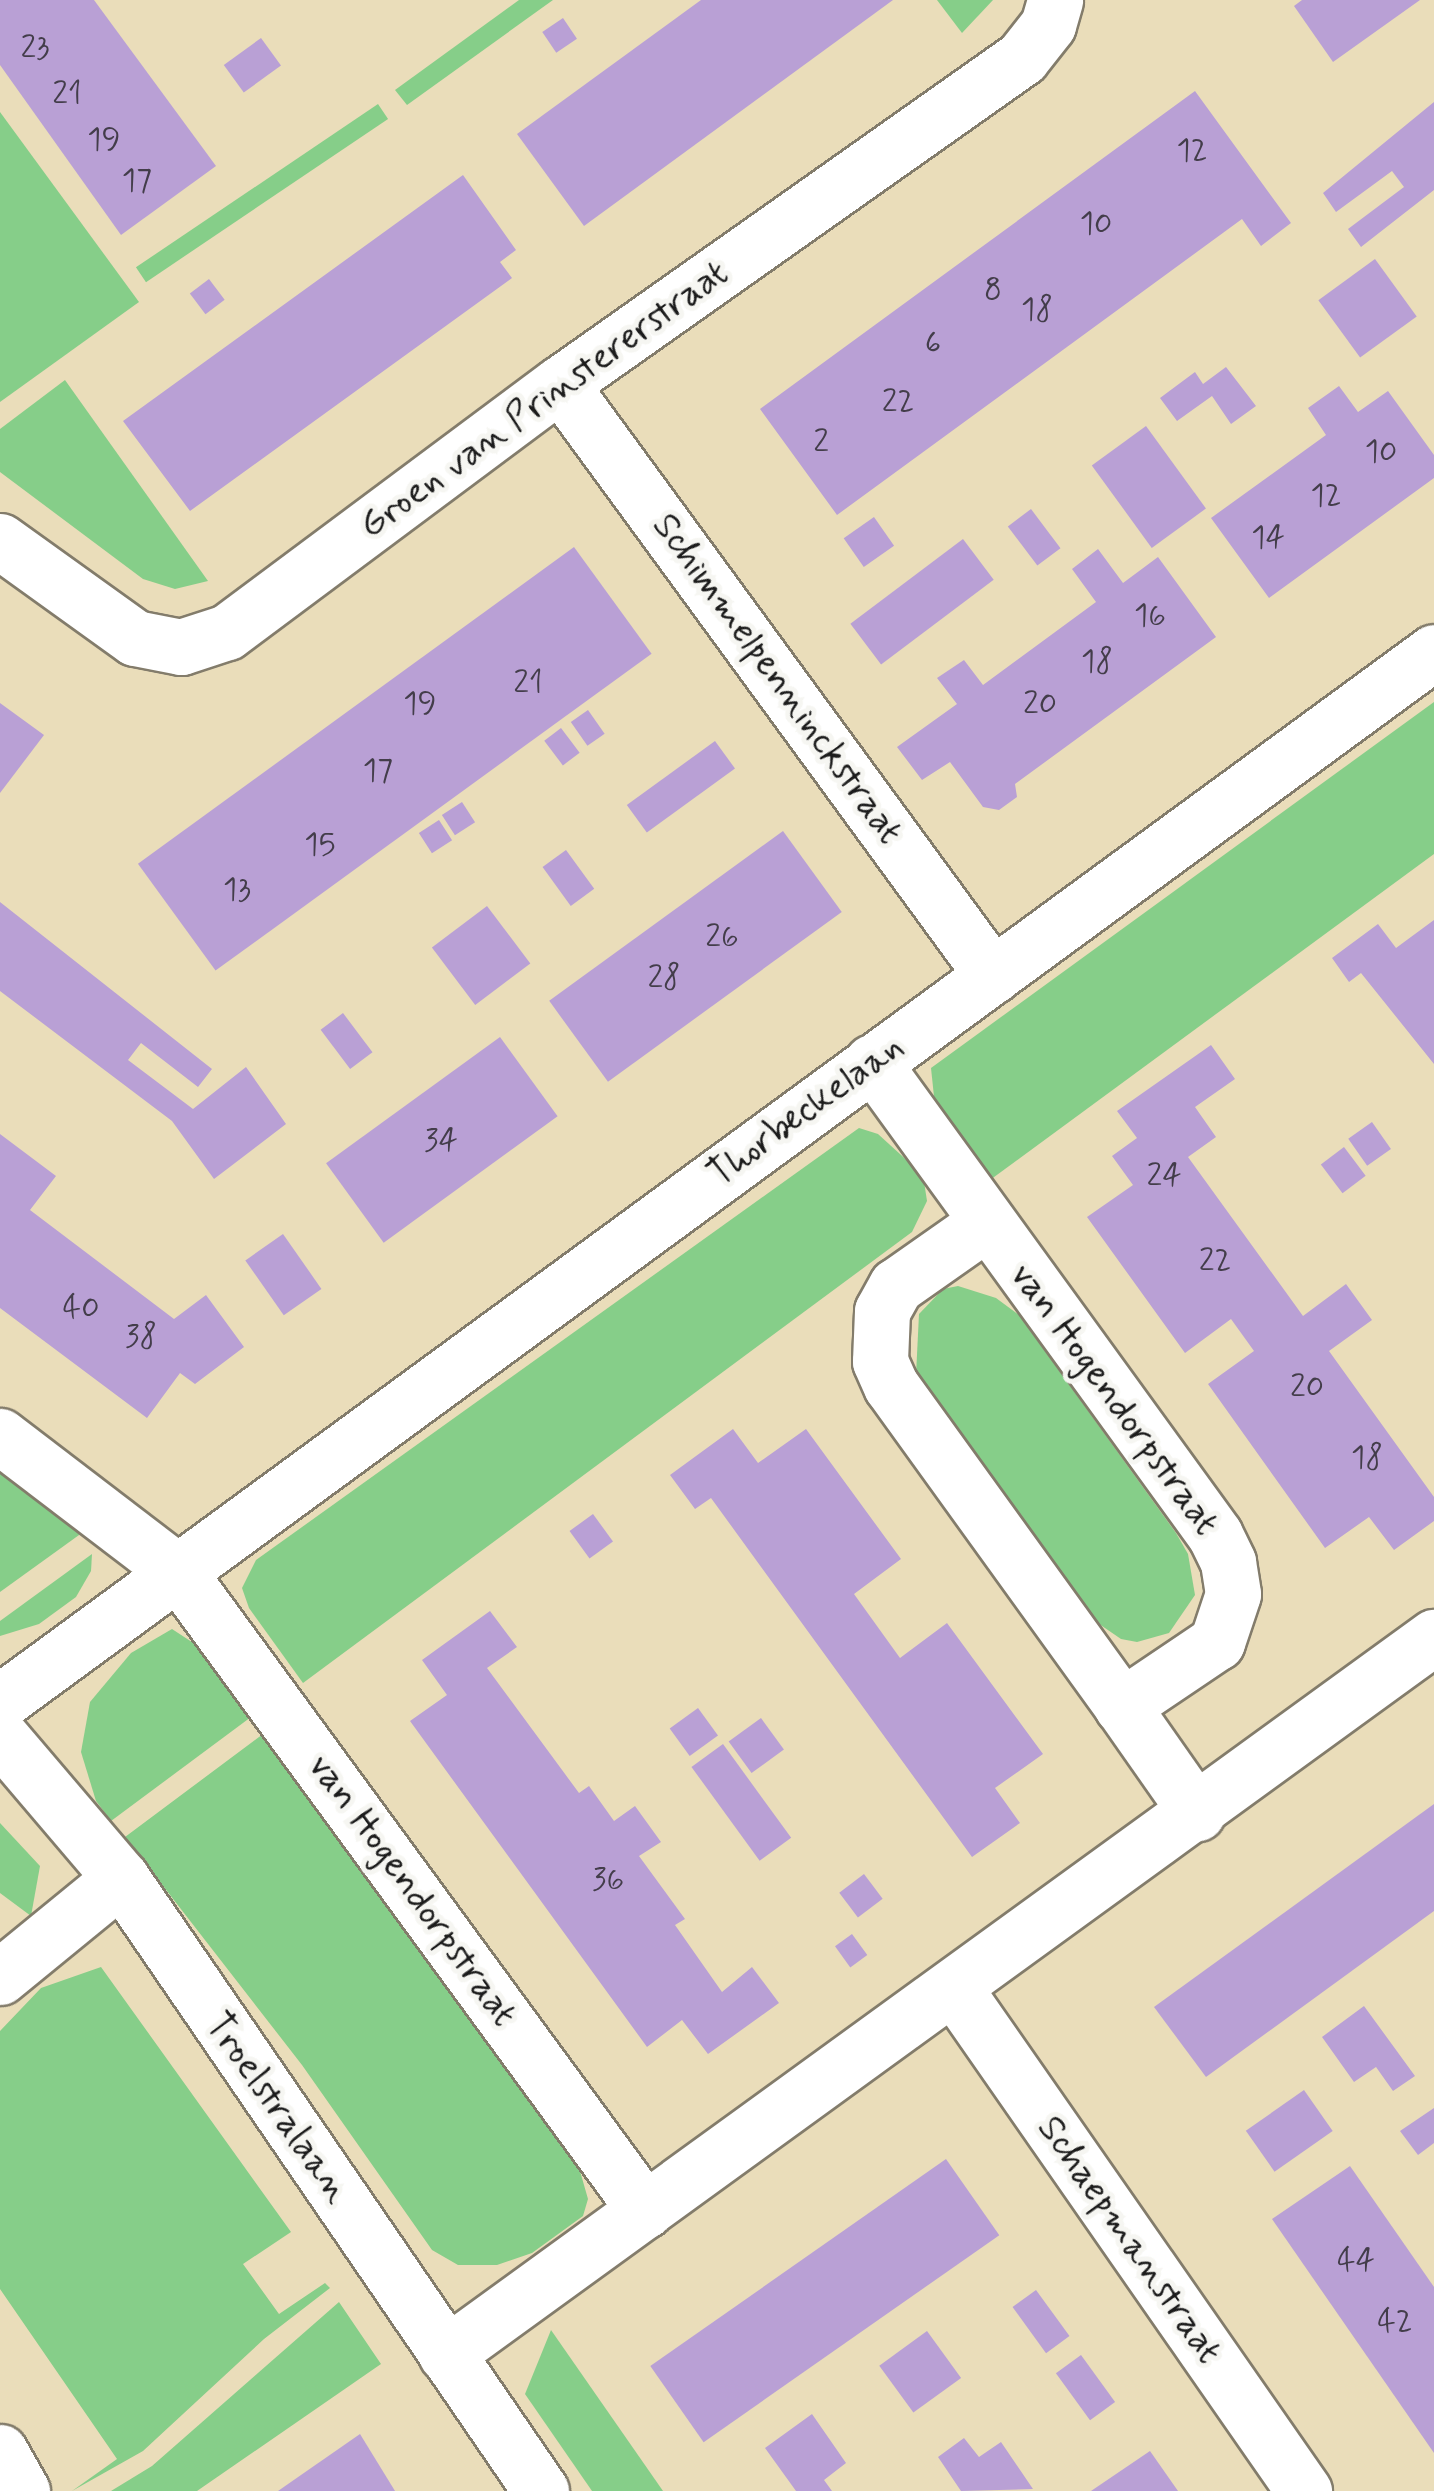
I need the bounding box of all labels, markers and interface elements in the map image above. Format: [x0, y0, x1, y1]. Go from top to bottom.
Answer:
house number: 23 [20, 29, 50, 67]
house number: 21 [52, 75, 82, 113]
house number: 19 [87, 121, 121, 159]
house number: 12 [1176, 132, 1208, 170]
house number: 17 [122, 162, 152, 200]
house number: 10 [1080, 205, 1112, 243]
street label: Groen van Prinstererstraat [354, 253, 734, 547]
house number: 8 [984, 271, 1002, 309]
house number: 18 [1021, 291, 1053, 329]
house number: 6 [925, 324, 941, 362]
house number: 22 [882, 383, 914, 421]
house number: 2 [813, 423, 829, 461]
house number: 10 [1365, 433, 1397, 471]
house number: 12 [1310, 477, 1342, 515]
street label: Schimmelpenninckstraat [642, 505, 912, 853]
house number: 14 [1251, 519, 1285, 557]
house number: 16 [1134, 597, 1166, 635]
house number: 18 [1081, 643, 1113, 681]
house number: 21 [513, 664, 543, 702]
house number: 19 [403, 685, 437, 723]
house number: 20 [1023, 685, 1057, 723]
house number: 17 [363, 752, 393, 790]
house number: 15 [304, 826, 336, 864]
house number: 13 [223, 871, 251, 909]
house number: 26 [705, 918, 739, 956]
house number: 28 [647, 959, 681, 997]
street label: Thorbeckelaan [699, 1024, 913, 1198]
house number: 34 [424, 1122, 458, 1160]
house number: 24 [1146, 1157, 1182, 1195]
house number: 22 [1199, 1242, 1231, 1280]
street label: van Hogendorpstraat [998, 1252, 1230, 1546]
house number: 40 [63, 1289, 99, 1327]
house number: 38 [125, 1318, 157, 1356]
house number: 20 [1290, 1368, 1324, 1406]
house number: 18 [1351, 1439, 1383, 1477]
street label: van Hogendorpstraat [296, 1743, 528, 2037]
house number: 36 [592, 1861, 624, 1899]
street label: Troelstralaan [195, 2004, 359, 2212]
street label: Schaepmanstraat [1027, 2107, 1231, 2373]
house number: 44 [1337, 2242, 1375, 2280]
house number: 42 [1377, 2303, 1413, 2341]

